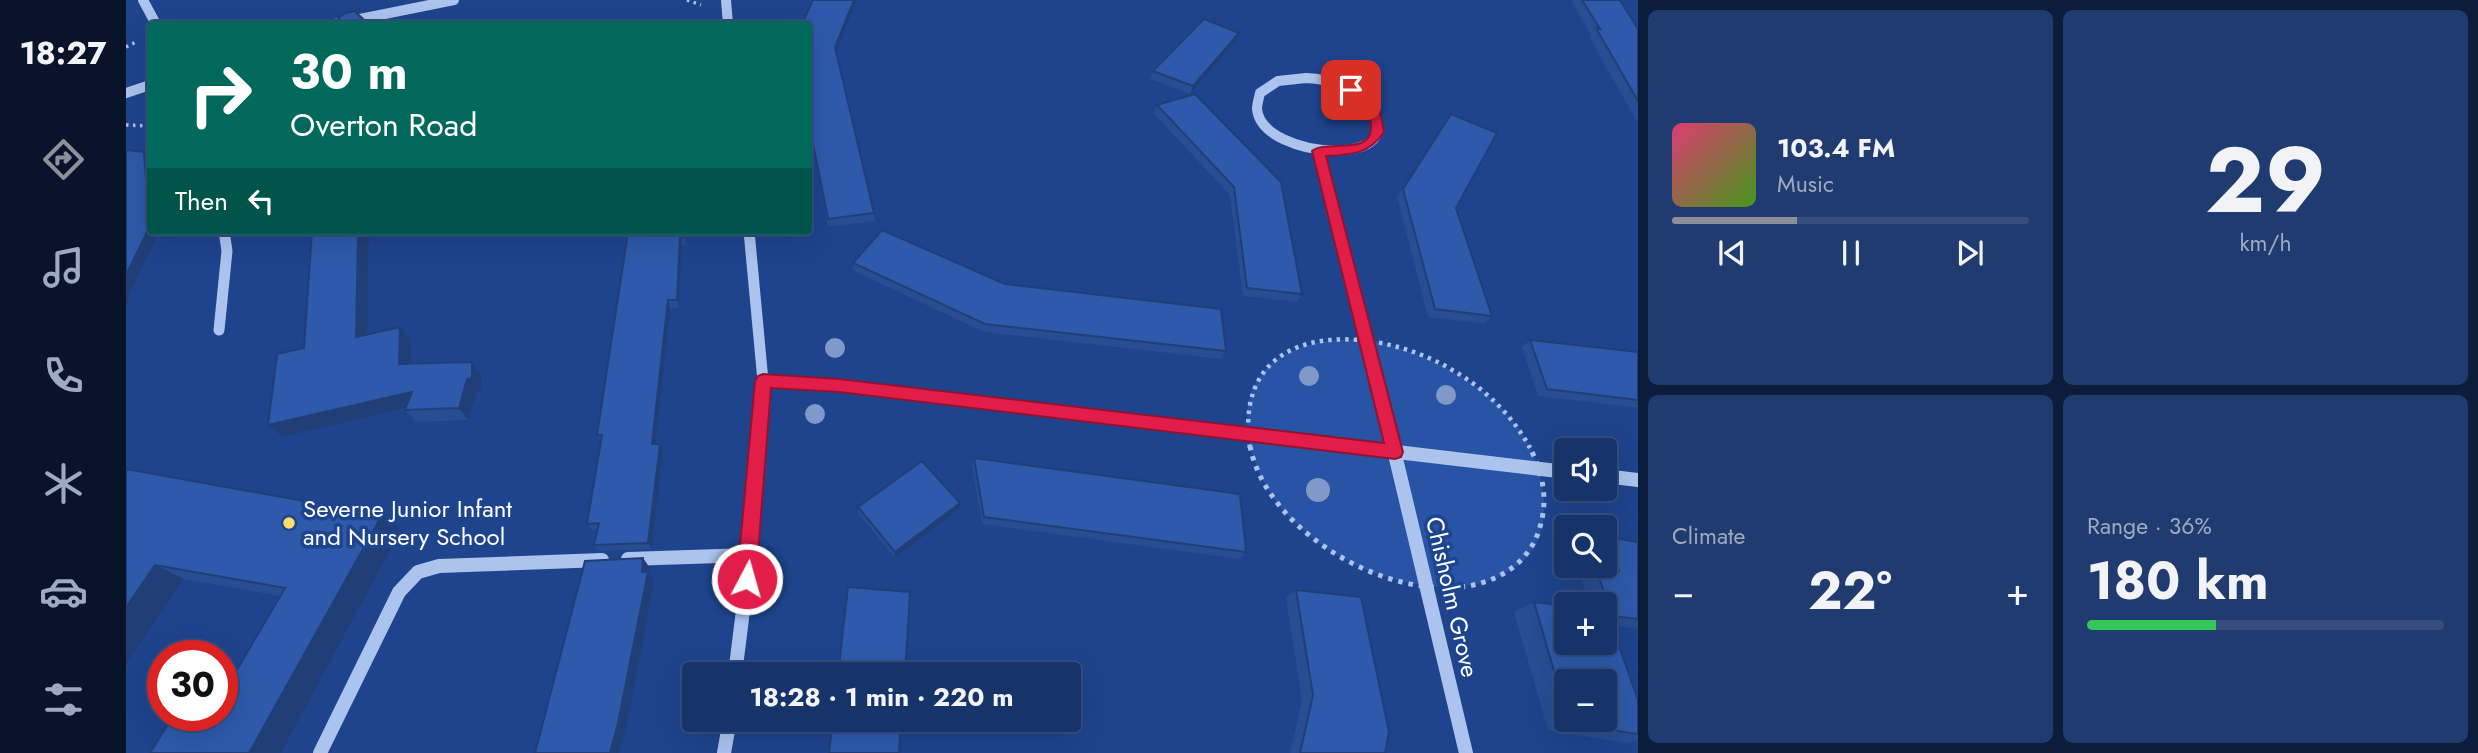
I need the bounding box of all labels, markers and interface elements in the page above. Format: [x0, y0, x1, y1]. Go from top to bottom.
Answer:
text: 18:27 [20, 30, 106, 76]
text: 30 m [290, 37, 408, 107]
icon: right [175, 49, 266, 140]
pin [1321, 60, 1381, 120]
icon: arrive [1332, 71, 1370, 109]
text: Overton Road [290, 102, 477, 148]
text: 29 [2205, 115, 2326, 246]
text: 103.4 FM [1777, 129, 1895, 167]
icon: directions [39, 135, 88, 184]
text: Music [1777, 167, 1834, 201]
text: Then [175, 182, 228, 220]
icon: left [242, 182, 280, 220]
text: km/h [2240, 226, 2291, 260]
icon: previous [1713, 234, 1751, 272]
icon: pause [1832, 234, 1870, 272]
icon: next [1951, 234, 1989, 272]
icon: music [39, 243, 88, 292]
icon: phone [39, 351, 88, 400]
map controls [1554, 438, 1617, 732]
button: sound [1554, 438, 1617, 501]
icon: climate [39, 459, 88, 508]
place label: Severne Junior Infant and Nursery School [303, 491, 512, 554]
text: Range · 36% [2087, 509, 2212, 543]
street label: Chisholm Grove [1417, 513, 1488, 681]
marker: Severne Junior Infant and Nursery School [281, 515, 297, 531]
button: search [1554, 515, 1617, 578]
text: Climate [1672, 519, 1745, 553]
position arrow [710, 542, 784, 616]
text: 180 km [2087, 543, 2269, 619]
text: 22° [1808, 553, 1892, 629]
text: − [1672, 564, 1694, 619]
text: + [2006, 564, 2029, 619]
icon: car [39, 567, 88, 616]
button: + [1554, 592, 1617, 655]
speed limit sign: 30 [147, 640, 238, 731]
button: − [1554, 669, 1617, 732]
icon: filters [39, 675, 88, 724]
text: 18:28 · 1 min · 220 m [749, 678, 1014, 716]

